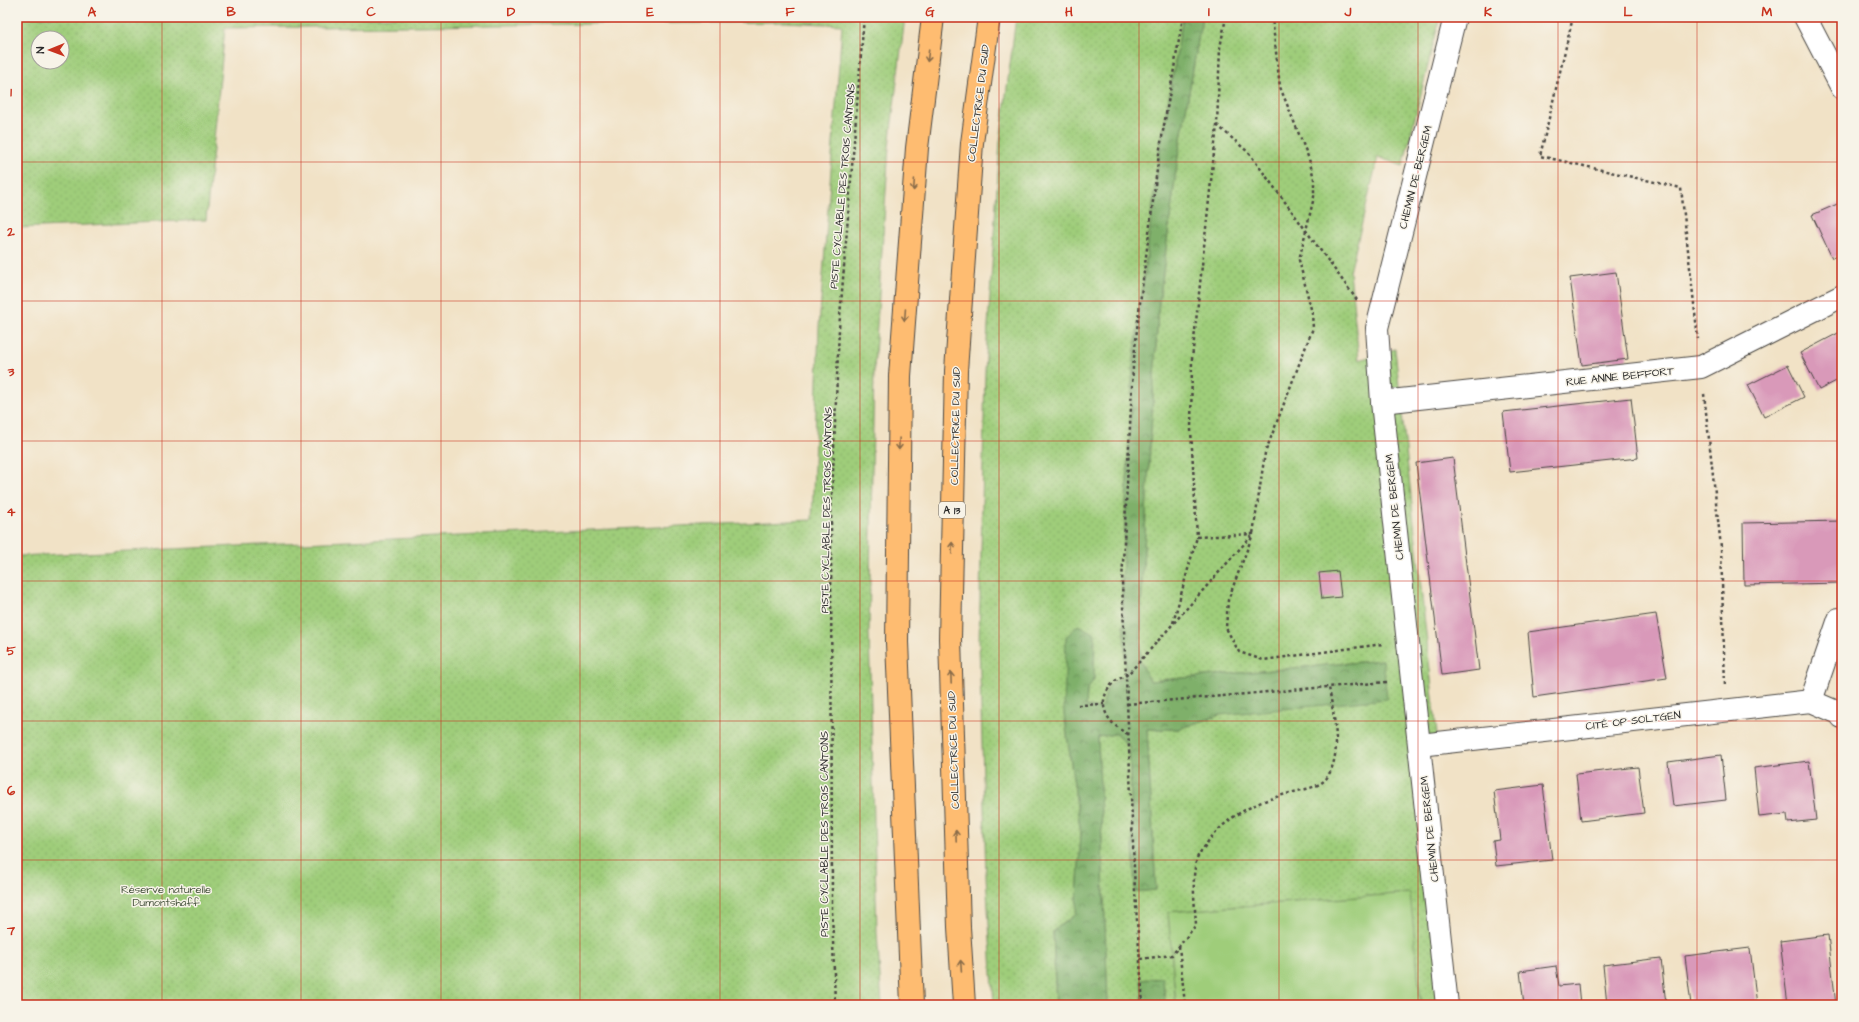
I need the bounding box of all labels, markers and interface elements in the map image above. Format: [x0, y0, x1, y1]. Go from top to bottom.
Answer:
text: A [88, 3, 97, 21]
text: B [226, 3, 236, 21]
text: C [366, 3, 376, 21]
text: D [507, 3, 516, 21]
text: E [646, 3, 654, 21]
text: F [785, 3, 795, 21]
text: G [925, 3, 935, 21]
text: H [1065, 3, 1073, 21]
text: I [1208, 3, 1210, 21]
text: J [1344, 3, 1352, 21]
text: K [1484, 3, 1492, 21]
text: L [1623, 3, 1633, 21]
text: M [1762, 3, 1773, 21]
north arrow [30, 30, 70, 70]
street label: COLLECTRICE DU SUD [964, 44, 993, 162]
text: N [33, 46, 48, 54]
one-way arrow [924, 49, 932, 62]
text: 1 [10, 83, 12, 101]
street label: PISTE CYCLABLE DES TROIS CANTONS [826, 83, 859, 289]
street label: CHEMIN DE BERGEM [1395, 124, 1436, 231]
one-way arrow [910, 178, 917, 191]
text: 2 [6, 223, 15, 241]
one-way arrow [901, 308, 908, 321]
text: 3 [7, 363, 15, 381]
street label: RUE ANNE BEFFORT [1565, 363, 1675, 390]
street label: COLLECTRICE DU SUD [947, 367, 964, 485]
street label: PISTE CYCLABLE DES TROIS CANTONS [817, 407, 836, 613]
one-way arrow [895, 437, 903, 450]
street label: CHEMIN DE BERGEM [1381, 453, 1408, 561]
road number: A 13 [939, 502, 965, 518]
text: 4 [7, 503, 16, 521]
one-way arrow [948, 542, 955, 555]
text: 5 [6, 642, 16, 660]
one-way arrow [947, 672, 955, 685]
street label: COLLECTRICE DU SUD [944, 691, 963, 809]
street label: CITÉ OP SOLTGEN [1585, 707, 1682, 734]
street label: PISTE CYCLABLE DES TROIS CANTONS [817, 731, 832, 937]
street label: CHEMIN DE BERGEM [1416, 775, 1443, 883]
text: 6 [7, 782, 16, 800]
one-way arrow [952, 830, 960, 843]
park label: Réserve naturelle Dumontshaff [121, 882, 211, 910]
text: 7 [6, 922, 16, 940]
one-way arrow [958, 960, 965, 973]

